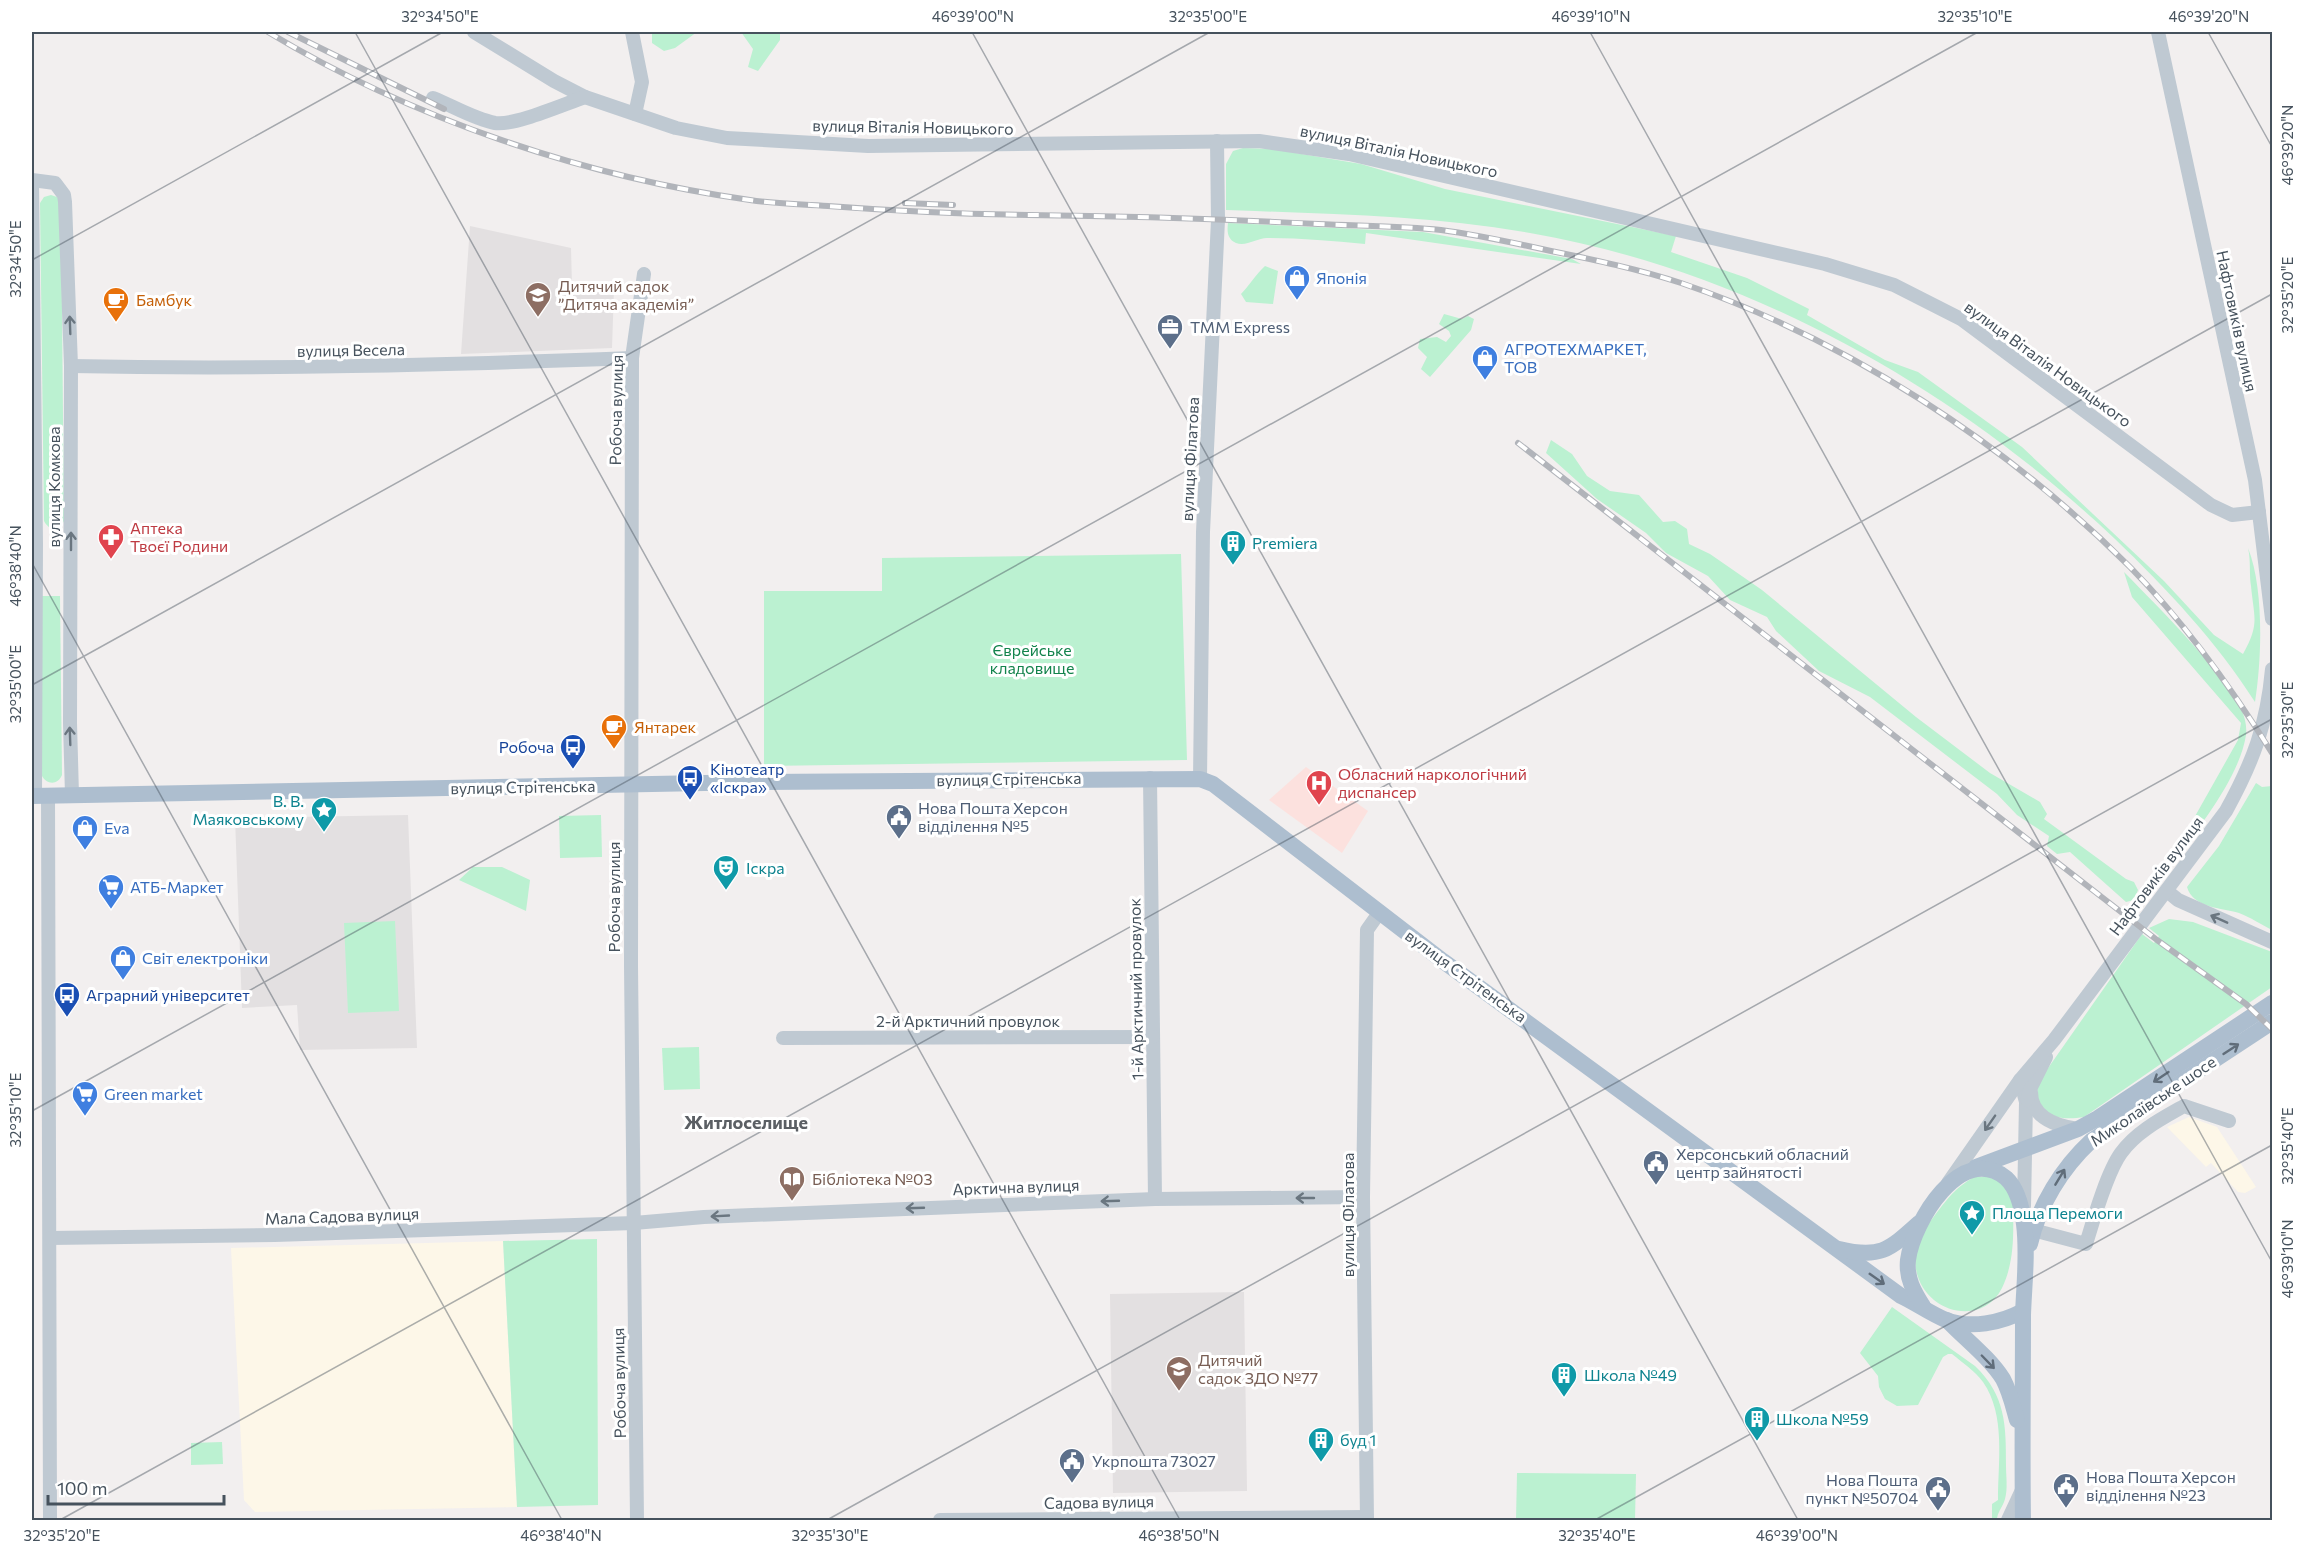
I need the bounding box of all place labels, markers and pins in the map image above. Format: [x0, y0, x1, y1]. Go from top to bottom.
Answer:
shop icon: Японія [1282, 263, 1312, 301]
place label: Японія [1316, 268, 1367, 287]
place label: Дитячий садок ”Дитяча академія” [558, 276, 694, 313]
school or university icon: Дитячий садок ”Дитяча академія” [523, 280, 553, 318]
cafe icon: Бамбук [101, 285, 131, 323]
place label: Бамбук [136, 290, 192, 309]
office icon: TMM Express [1155, 312, 1185, 350]
place label: TMM Express [1190, 317, 1290, 336]
place label: АГРОТЕХМАРКЕТ, ТОВ [1504, 339, 1647, 376]
shop icon: АГРОТЕХМАРКЕТ, ТОВ [1470, 343, 1500, 381]
place label: Аптека Твоєї Родини [130, 518, 228, 555]
pharmacy icon: Аптека Твоєї Родини [96, 522, 126, 560]
building icon: Premiera [1218, 528, 1248, 566]
place label: Premiera [1252, 533, 1318, 552]
cafe icon: Янтарек [599, 712, 629, 750]
place label: Янтарек [634, 717, 696, 736]
bus stop icon: Робоча [558, 732, 588, 770]
place label: Робоча [499, 737, 554, 756]
place label: Кінотеатр «Іскра» [710, 759, 784, 796]
bus stop icon: Кінотеатр «Іскра» [675, 763, 705, 801]
place label: Обласний наркологічний диспансер [1338, 764, 1527, 801]
hospital icon: Обласний наркологічний диспансер [1304, 768, 1334, 806]
place label: В. В. Маяковському [192, 791, 304, 828]
place icon: В. В. Маяковському [309, 795, 339, 833]
place label: Нова Пошта Херсон відділення №5 [918, 798, 1068, 835]
public building icon: Нова Пошта Херсон відділення №5 [884, 802, 914, 840]
shop icon: Eva [70, 813, 100, 851]
place label: Eva [104, 818, 130, 837]
theatre icon: Іскра [711, 853, 741, 891]
place label: Іскра [746, 858, 785, 877]
supermarket icon: АТБ-Маркет [96, 872, 126, 910]
place label: АТБ-Маркет [130, 877, 224, 896]
shop icon: Світ електроніки [108, 943, 138, 981]
place label: Світ електроніки [142, 948, 268, 967]
bus stop icon: Аграрний університет [52, 980, 82, 1018]
place label: Аграрний університет [86, 985, 250, 1004]
supermarket icon: Green market [70, 1079, 100, 1117]
place label: Green market [104, 1084, 203, 1103]
place label: Херсонський обласний центр зайнятості [1676, 1144, 1849, 1181]
public building icon: Херсонський обласний центр зайнятості [1641, 1148, 1671, 1186]
library icon: Бібліотека №03 [777, 1164, 807, 1202]
place label: Бібліотека №03 [812, 1169, 933, 1188]
place icon: Площа Перемоги [1957, 1198, 1987, 1236]
place label: Площа Перемоги [1992, 1203, 2123, 1222]
place label: Дитячий садок ЗДО №77 [1198, 1350, 1318, 1387]
school or university icon: Дитячий садок ЗДО №77 [1164, 1354, 1194, 1392]
building icon: Школа №49 [1549, 1360, 1579, 1398]
place label: Школа №49 [1584, 1365, 1677, 1384]
building icon: Школа №59 [1742, 1404, 1772, 1442]
place label: Школа №59 [1776, 1409, 1869, 1428]
building icon: буд 1 [1306, 1425, 1336, 1463]
place label: буд 1 [1340, 1430, 1376, 1449]
public building icon: Укрпошта 73027 [1057, 1446, 1087, 1484]
place label: Укрпошта 73027 [1092, 1451, 1216, 1470]
place label: Нова Пошта Херсон відділення №23 [2086, 1467, 2236, 1504]
place label: Нова Пошта пункт №50704 [1806, 1470, 1918, 1507]
public building icon: Нова Пошта Херсон відділення №23 [2051, 1471, 2081, 1509]
public building icon: Нова Пошта пункт №50704 [1923, 1474, 1953, 1512]

